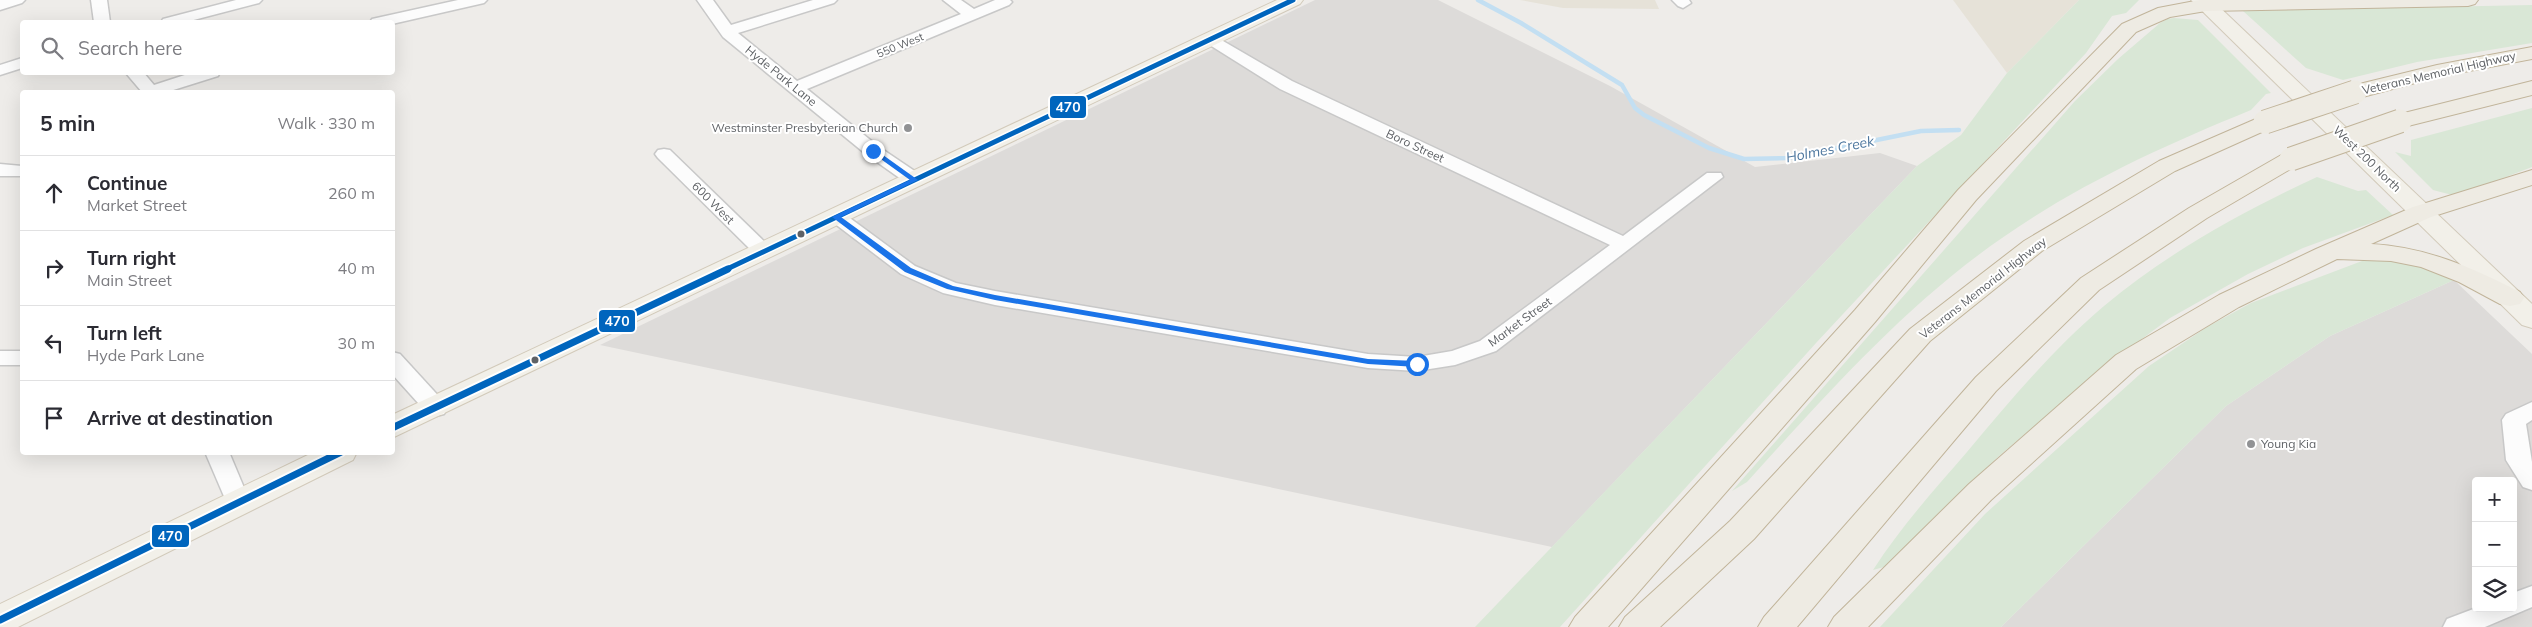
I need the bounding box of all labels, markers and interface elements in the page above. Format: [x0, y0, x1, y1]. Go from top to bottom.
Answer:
search box [20, 20, 395, 75]
street label: 550 West [874, 29, 926, 61]
icon: search [38, 34, 66, 62]
text: Search here [78, 36, 182, 60]
street label: Hyde Park Lane [742, 42, 820, 109]
street label: Veterans Memorial Highway [2361, 47, 2518, 97]
line badge: 470 [1049, 95, 1087, 119]
text: 470 [1055, 98, 1081, 116]
text: 5 min [40, 110, 95, 136]
text: Walk · 330 m [277, 113, 375, 133]
place label: Westminster Presbyterian Church [712, 120, 898, 135]
marker: Westminster Presbyterian Church [902, 122, 914, 134]
street label: West 200 North [2330, 122, 2405, 195]
street label: Boro Street [1384, 126, 1447, 166]
water label: Holmes Creek [1784, 131, 1876, 166]
route end [862, 140, 885, 163]
text: Continue [87, 171, 167, 195]
street label: 600 West [689, 178, 738, 227]
icon: ahead [40, 179, 68, 207]
text: 260 m [328, 183, 375, 203]
text: Market Street [87, 195, 187, 215]
unlabelled marker [796, 229, 806, 239]
street label: Veterans Memorial Highway [1916, 233, 2050, 342]
text: Turn right [87, 246, 176, 270]
icon: right [40, 254, 68, 282]
text: 40 m [338, 258, 375, 278]
text: Main Street [87, 270, 172, 290]
street label: Market Street [1485, 294, 1554, 350]
line badge: 470 [598, 309, 636, 333]
text: 470 [604, 312, 630, 330]
text: Turn left [87, 321, 162, 345]
icon: left [40, 329, 68, 357]
text: 30 m [338, 333, 375, 353]
text: Hyde Park Lane [87, 345, 204, 365]
route start [1406, 353, 1429, 376]
unlabelled marker [530, 355, 540, 365]
icon: arrive [40, 404, 68, 432]
text: Arrive at destination [87, 406, 273, 430]
place label: Young Kia [2260, 436, 2316, 451]
marker: Young Kia [2245, 438, 2257, 450]
map controls [2472, 477, 2517, 612]
button: + [2472, 477, 2517, 522]
button: − [2472, 522, 2517, 567]
line badge: 470 [151, 524, 190, 548]
text: 470 [157, 527, 183, 545]
button: layers [2472, 567, 2517, 612]

